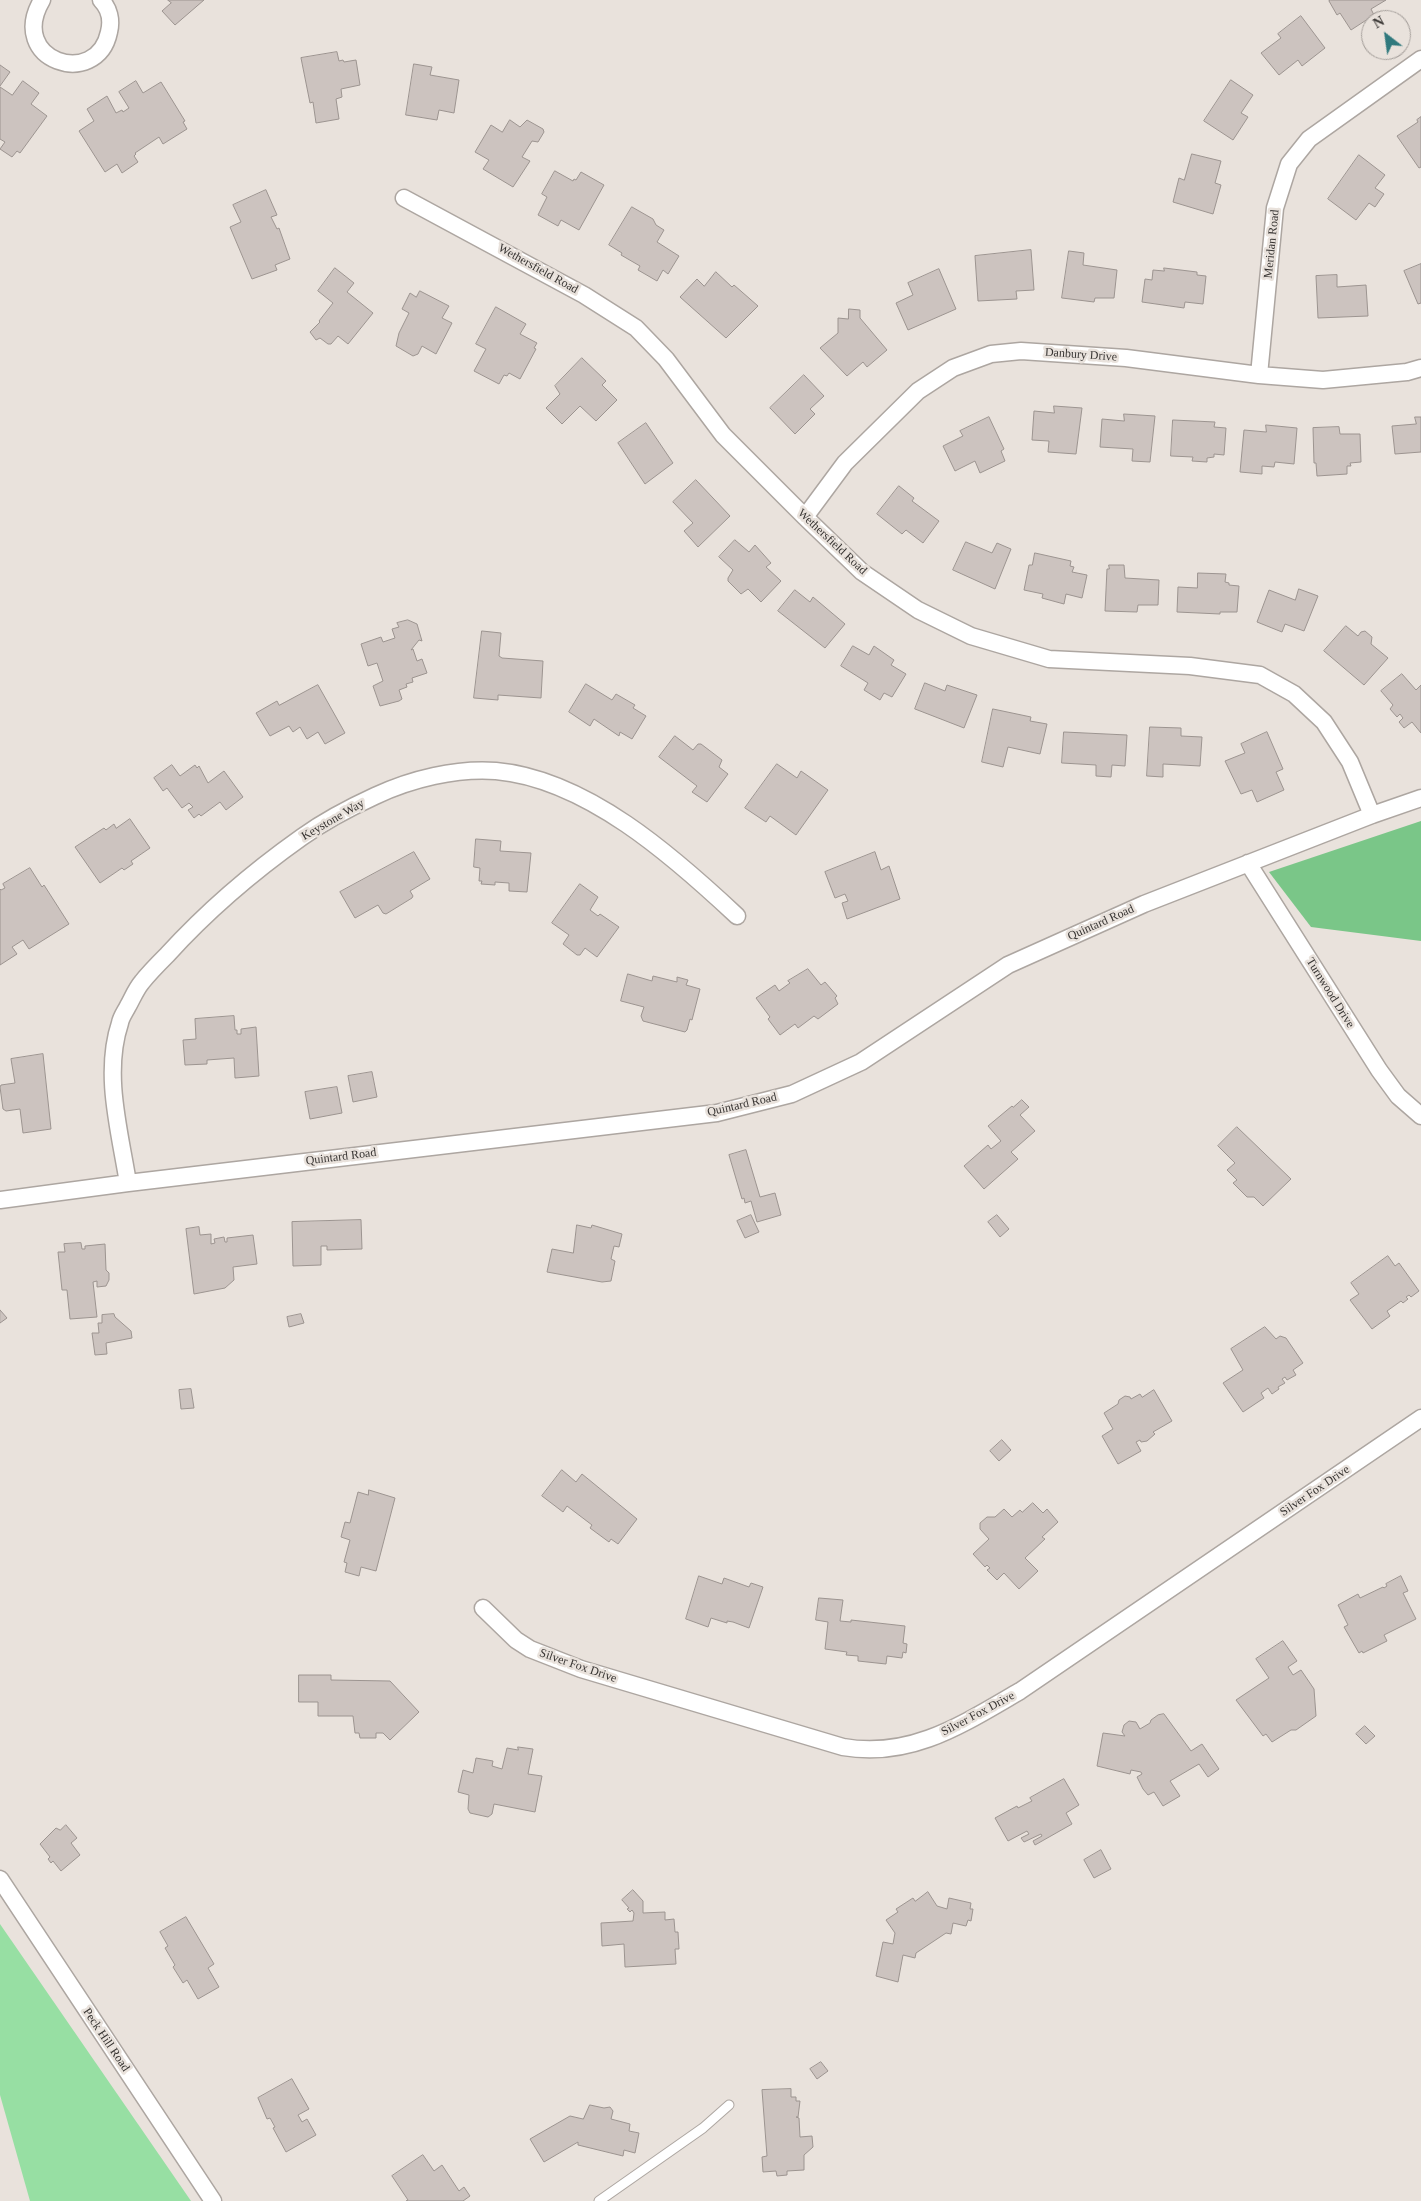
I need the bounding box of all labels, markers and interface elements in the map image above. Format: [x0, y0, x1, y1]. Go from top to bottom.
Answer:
north arrow [1361, 10, 1411, 60]
text: N [1371, 13, 1387, 31]
street label: Meridan Road [1261, 209, 1283, 279]
street label: Wethersfield Road [495, 241, 581, 297]
street label: Danbury Drive [1044, 345, 1118, 365]
street label: Wethersfield Road [794, 506, 870, 578]
street label: Keystone Way [299, 796, 367, 844]
street label: Quintard Road [1066, 902, 1136, 944]
street label: Turnwood Drive [1303, 955, 1357, 1031]
street label: Quintard Road [706, 1090, 778, 1120]
street label: Quintard Road [305, 1146, 377, 1168]
street label: Silver Fox Drive [1278, 1462, 1352, 1520]
street label: Silver Fox Drive [538, 1646, 618, 1686]
street label: Silver Fox Drive [939, 1689, 1017, 1739]
street label: Peck Hill Road [80, 2006, 132, 2074]

